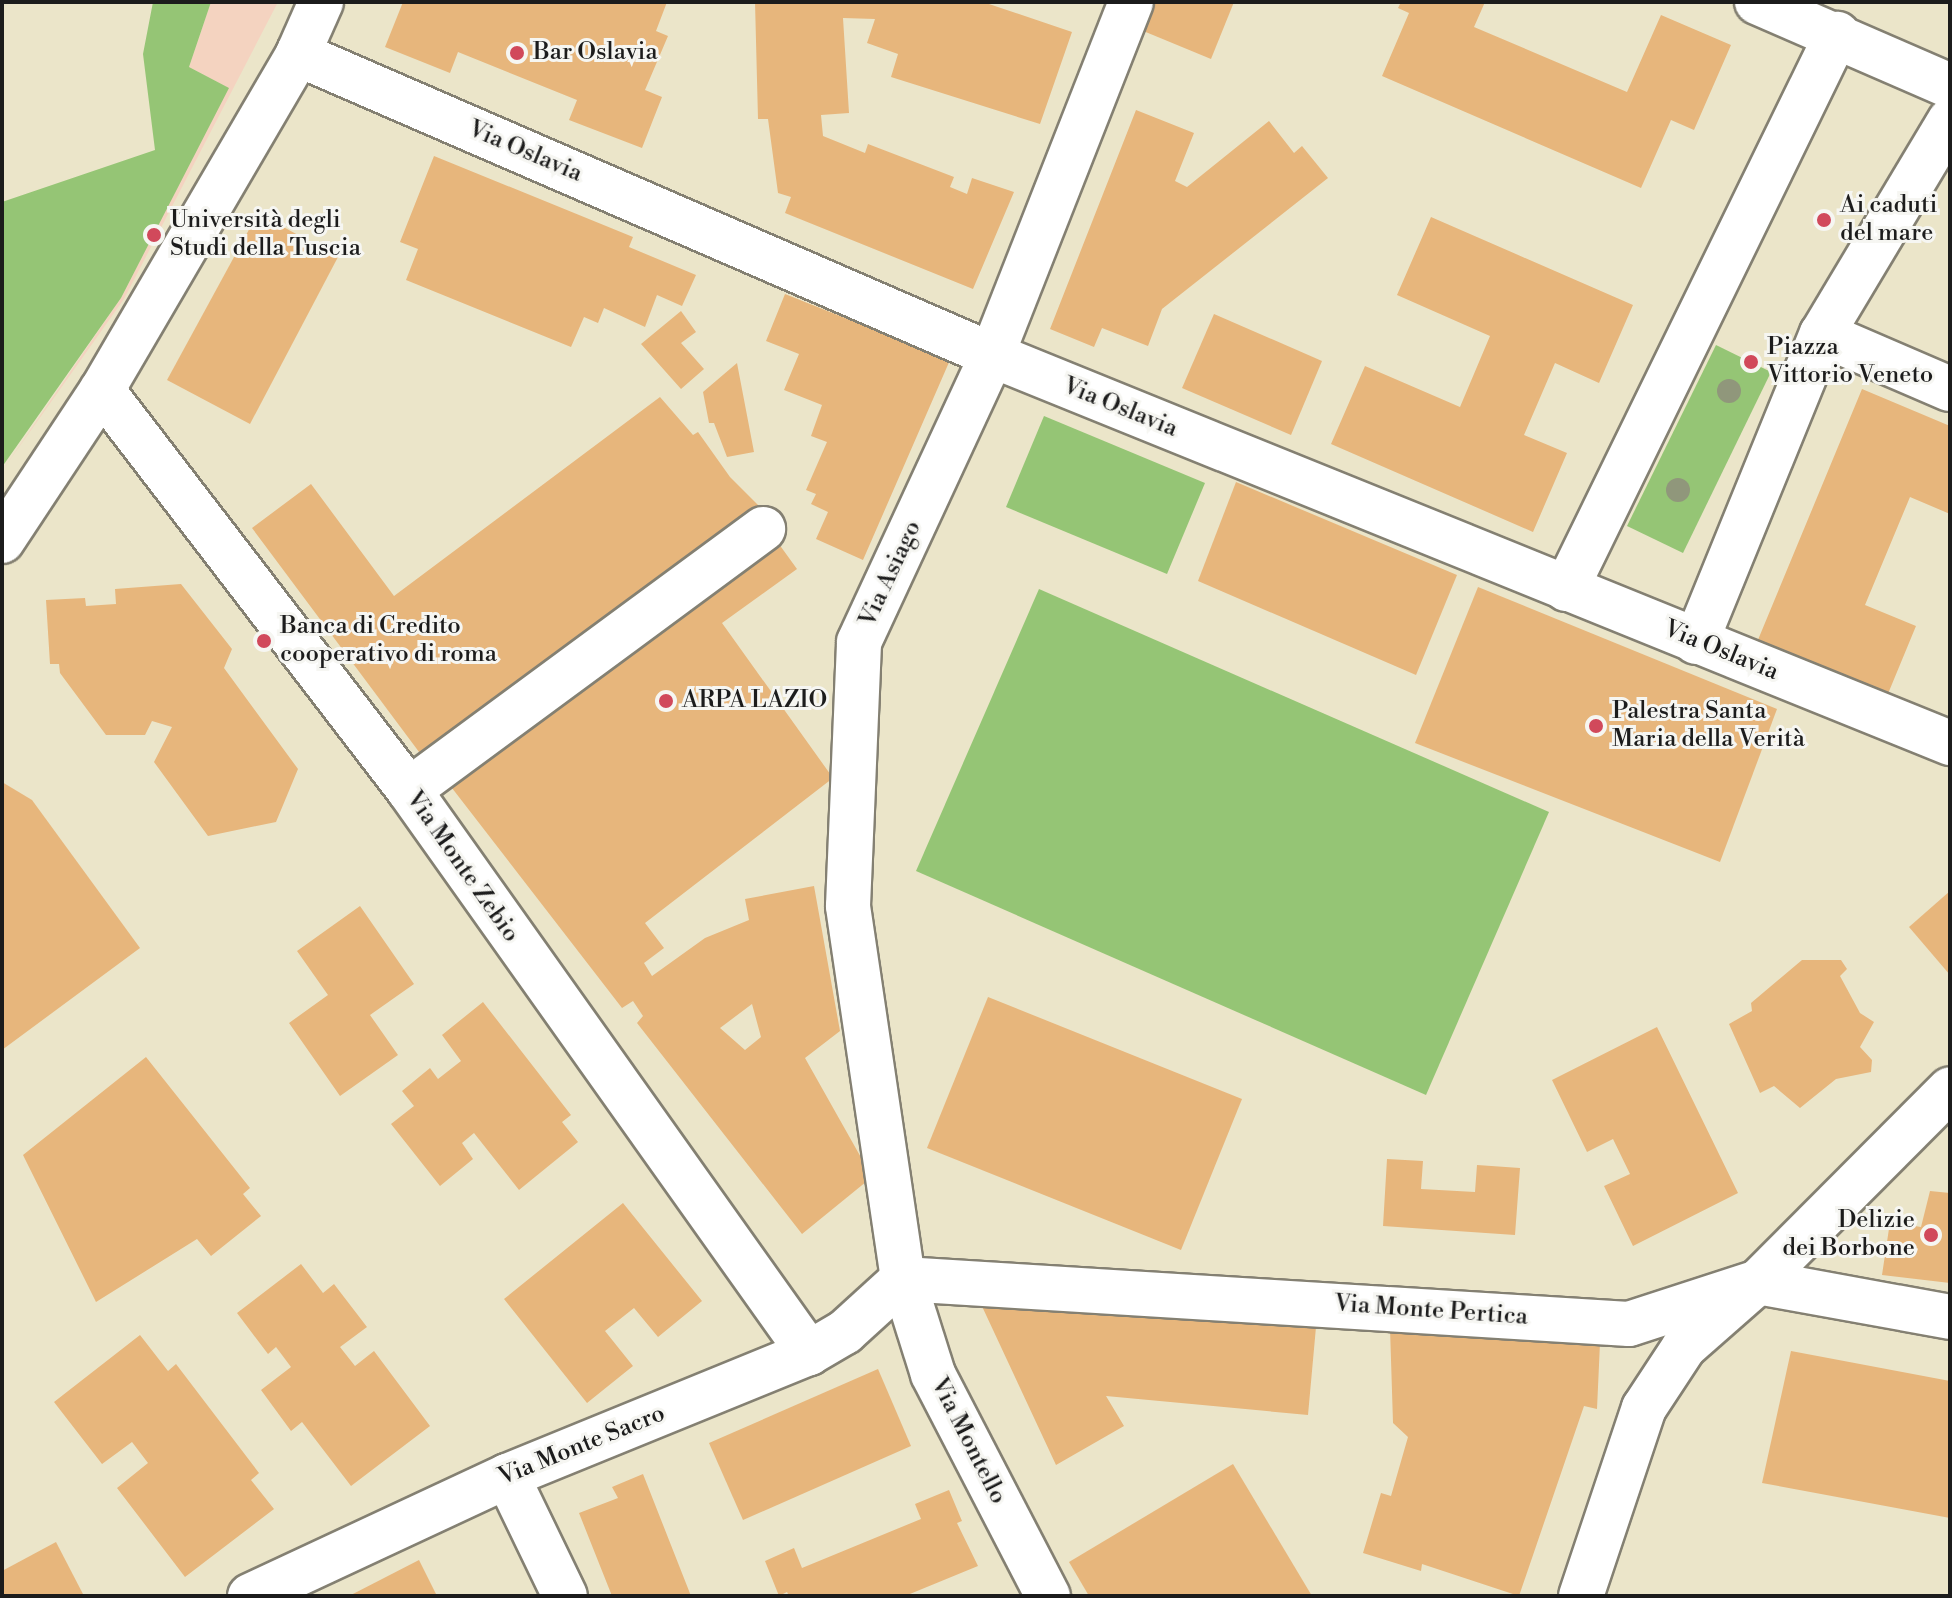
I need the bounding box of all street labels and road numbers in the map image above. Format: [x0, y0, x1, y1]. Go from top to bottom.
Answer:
street label: Via Oslavia [464, 115, 586, 189]
street label: Via Oslavia [1058, 372, 1182, 444]
street label: Via Asiago [854, 516, 928, 632]
street label: Via Oslavia [1659, 615, 1783, 687]
street label: Via Monte Zebio [399, 786, 525, 948]
street label: Via Monte Pertica [1333, 1290, 1529, 1332]
street label: Via Montello [924, 1373, 1012, 1509]
street label: Via Monte Sacro [495, 1400, 669, 1492]

